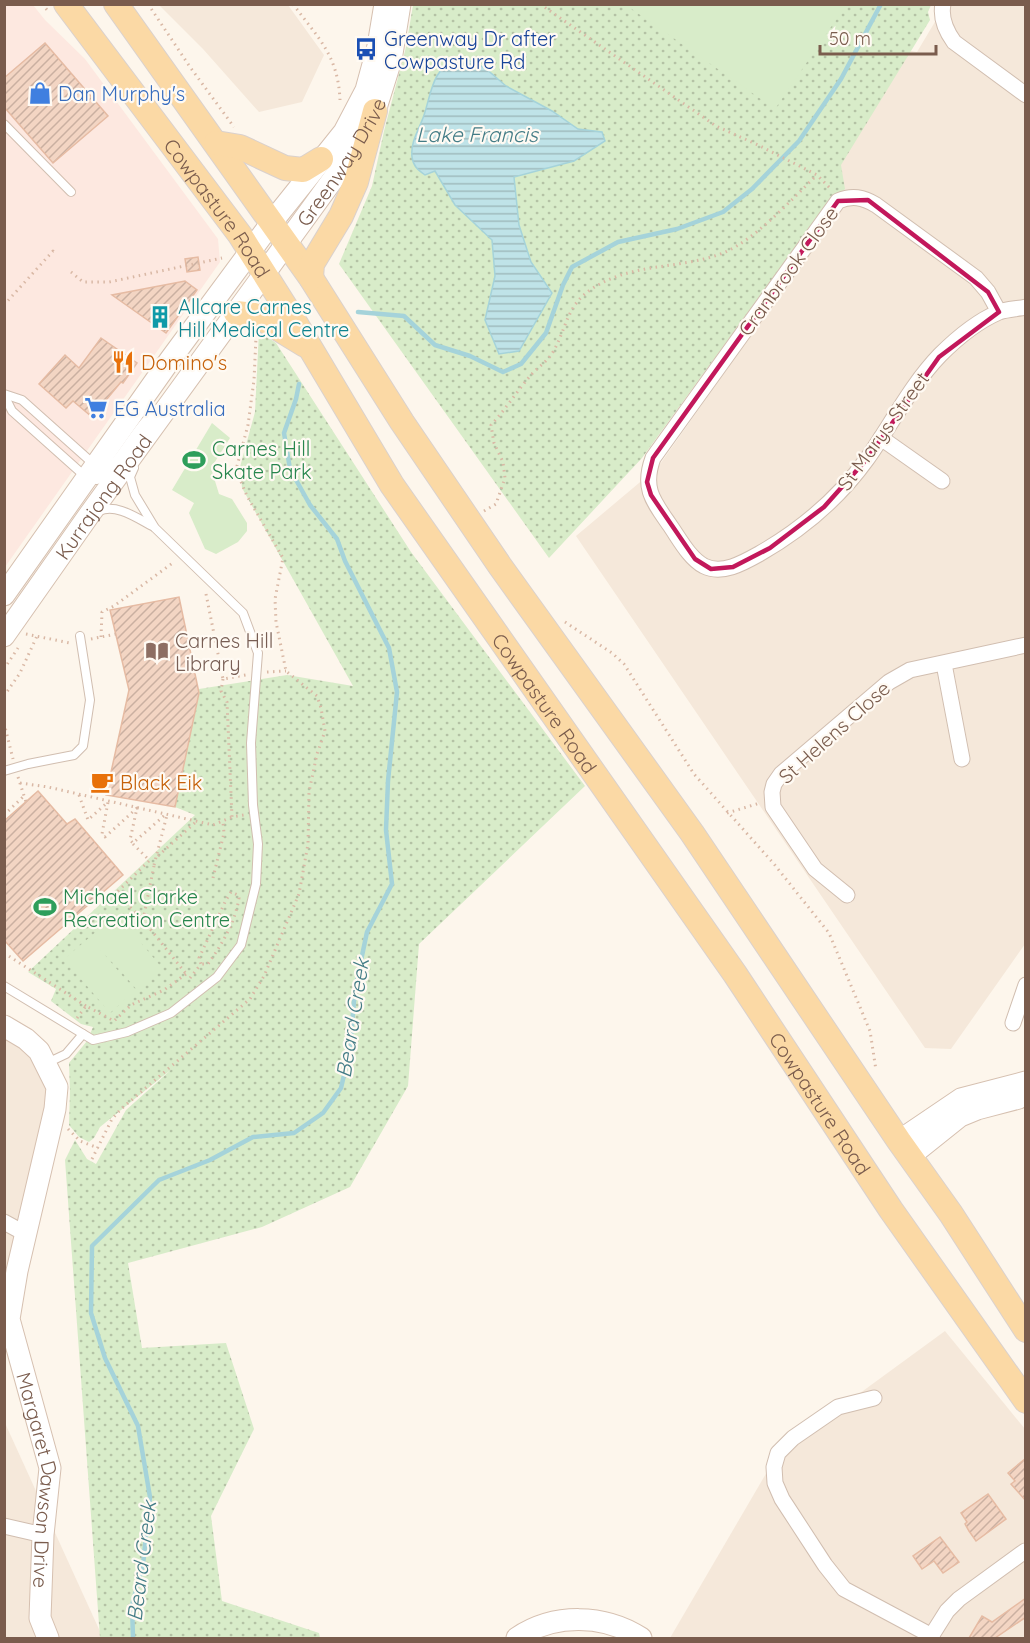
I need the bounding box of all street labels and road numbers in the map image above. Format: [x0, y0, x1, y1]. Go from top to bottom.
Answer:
street label: Greenway Drive [291, 95, 391, 231]
street label: Cowpasture Road [159, 133, 276, 282]
street label: Cranbrook Close [733, 201, 843, 341]
street label: St Marys Street [832, 367, 935, 495]
street label: Kurrajong Road [49, 429, 156, 564]
street label: Cowpasture Road [487, 628, 603, 778]
street label: St Helens Close [773, 675, 895, 789]
street label: Cowpasture Road [764, 1027, 877, 1179]
street label: Margaret Dawson Drive [12, 1369, 64, 1589]

